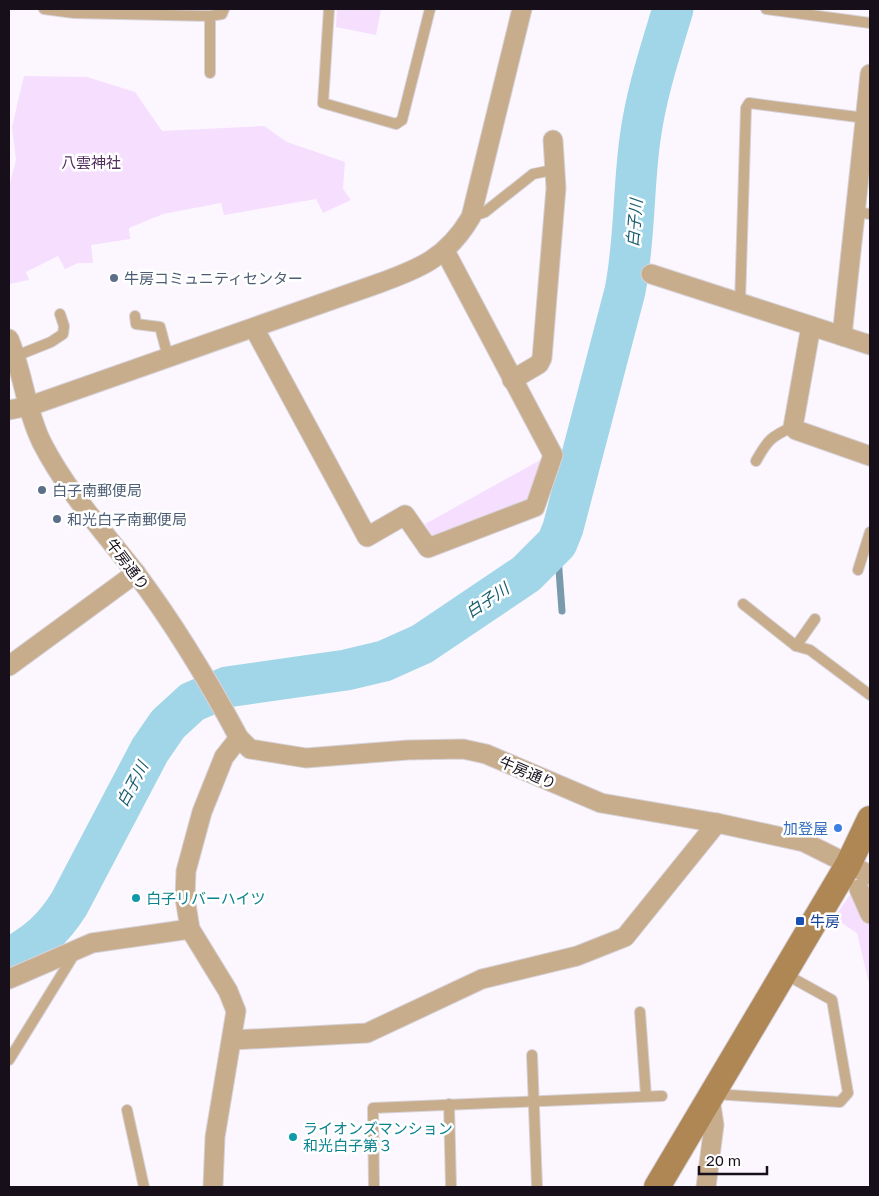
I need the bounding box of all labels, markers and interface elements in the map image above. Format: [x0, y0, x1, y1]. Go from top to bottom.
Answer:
park label: 八雲神社 [61, 153, 121, 171]
water label: 白子川 [622, 196, 646, 248]
place label: 牛房コミュニティセンター [124, 269, 303, 287]
marker: 牛房コミュニティセンター [108, 272, 120, 284]
place label: 白子南郵便局 [52, 481, 142, 499]
marker: 白子南郵便局 [36, 484, 48, 496]
place label: 和光白子南郵便局 [67, 510, 187, 528]
marker: 和光白子南郵便局 [51, 513, 63, 525]
street label: 牛房通り [103, 535, 153, 593]
water label: 白子川 [462, 577, 514, 622]
street label: 牛房通り [497, 752, 559, 792]
water label: 白子川 [112, 756, 153, 810]
place label: 加登屋 [783, 819, 828, 837]
marker: 加登屋 [832, 822, 844, 834]
place label: 白子リバーハイツ [146, 889, 265, 907]
marker: 白子リバーハイツ [130, 892, 142, 904]
place label: 牛房 [810, 912, 840, 930]
marker: 牛房 [794, 915, 806, 927]
place label: ライオンズマンション 和光白子第３ [303, 1119, 453, 1154]
marker: ライオンズマンション 和光白子第３ [287, 1131, 299, 1143]
scale bar [699, 1144, 766, 1176]
text: 20 m [706, 1151, 741, 1169]

